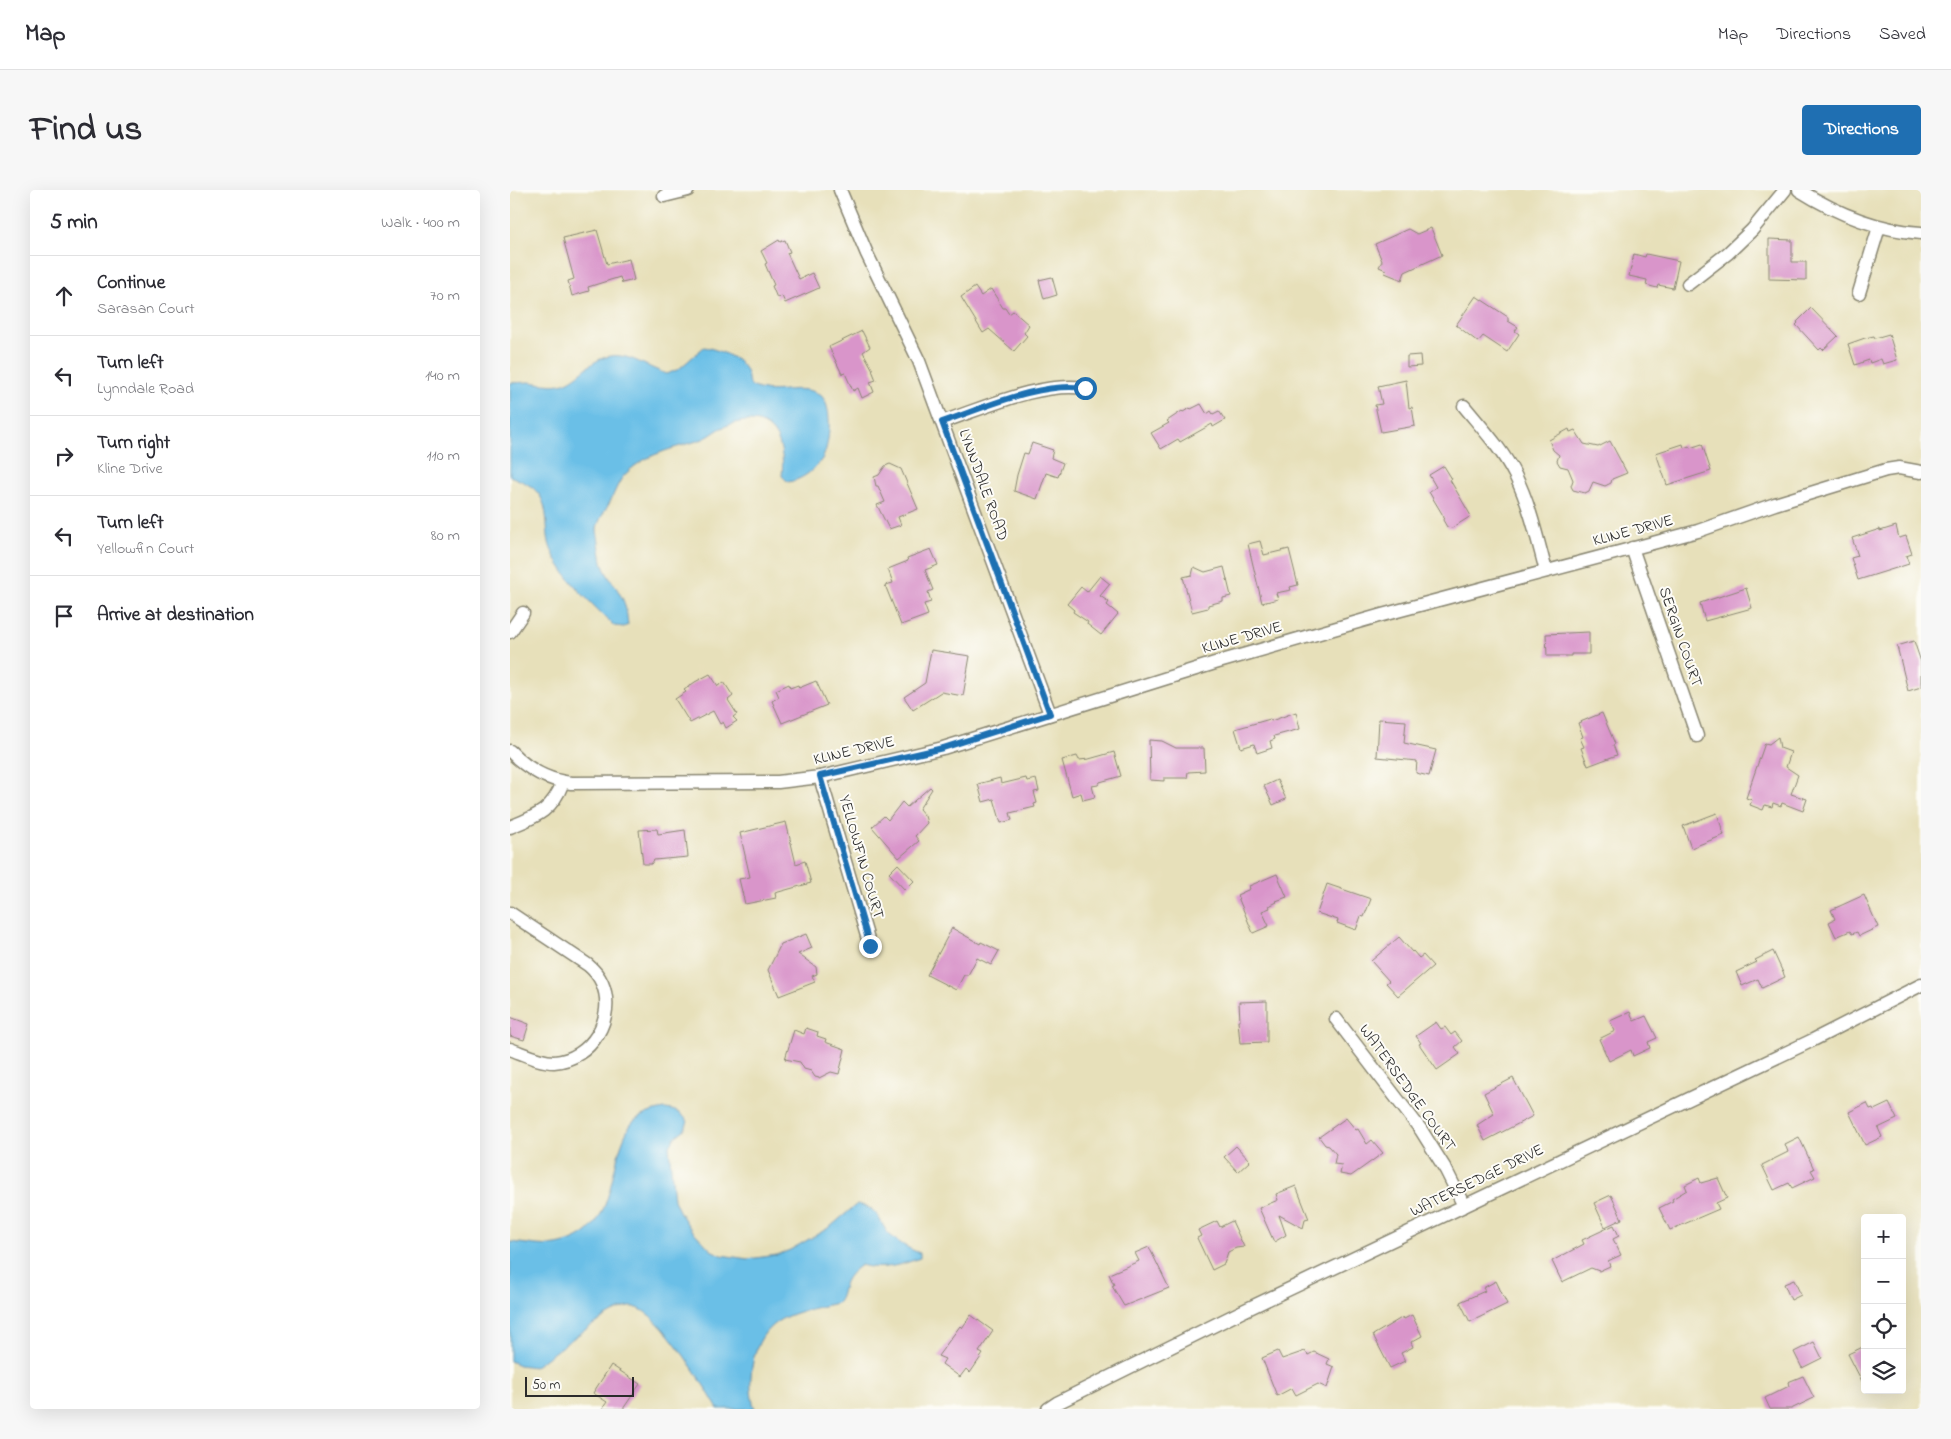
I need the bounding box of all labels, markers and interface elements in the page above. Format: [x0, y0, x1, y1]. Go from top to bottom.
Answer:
text: Map [25, 17, 66, 52]
text: Map [1718, 22, 1748, 48]
text: Directions [1776, 22, 1851, 48]
text: Saved [1879, 22, 1926, 48]
text: Find us [30, 105, 142, 156]
button: Directions [1802, 105, 1921, 155]
text: 5 min [50, 208, 98, 238]
text: Walk · 400 m [381, 211, 460, 235]
text: Continue [97, 270, 165, 297]
icon: ahead [50, 282, 78, 310]
text: 70 m [430, 284, 460, 308]
text: Sarasan Court [97, 297, 195, 321]
text: Turn left [97, 350, 164, 377]
icon: left [50, 362, 78, 390]
text: 140 m [425, 364, 460, 388]
text: Lynndale Road [97, 377, 194, 401]
route start [1074, 377, 1097, 400]
street label: LYNNDALE ROAD [952, 426, 1014, 544]
text: Turn right [97, 430, 170, 457]
icon: right [50, 442, 78, 470]
text: 110 m [426, 444, 460, 468]
text: Kline Drive [97, 457, 163, 481]
street label: KLINE DRIVE [1590, 509, 1676, 553]
text: Turn left [97, 510, 164, 537]
icon: left [50, 522, 78, 550]
text: 80 m [431, 524, 460, 548]
text: Yellowfin Court [97, 537, 194, 561]
street label: SERGIN COURT [1652, 584, 1708, 690]
icon: arrive [50, 602, 78, 630]
text: Arrive at destination [97, 602, 254, 629]
street label: KLINE DRIVE [1199, 615, 1285, 661]
street label: KLINE DRIVE [811, 730, 897, 772]
street label: YELLOWFIN COURT [832, 792, 890, 922]
route end [859, 935, 882, 958]
street label: WATERSEDGE COURT [1353, 1019, 1461, 1157]
street label: WATERSEDGE DRIVE [1406, 1138, 1548, 1224]
map controls [1861, 1214, 1906, 1394]
button: + [1861, 1214, 1906, 1259]
button: − [1861, 1259, 1906, 1304]
button: locate [1861, 1304, 1906, 1349]
button: layers [1861, 1349, 1906, 1394]
scale bar [525, 1374, 634, 1397]
text: 50 m [532, 1375, 560, 1396]

